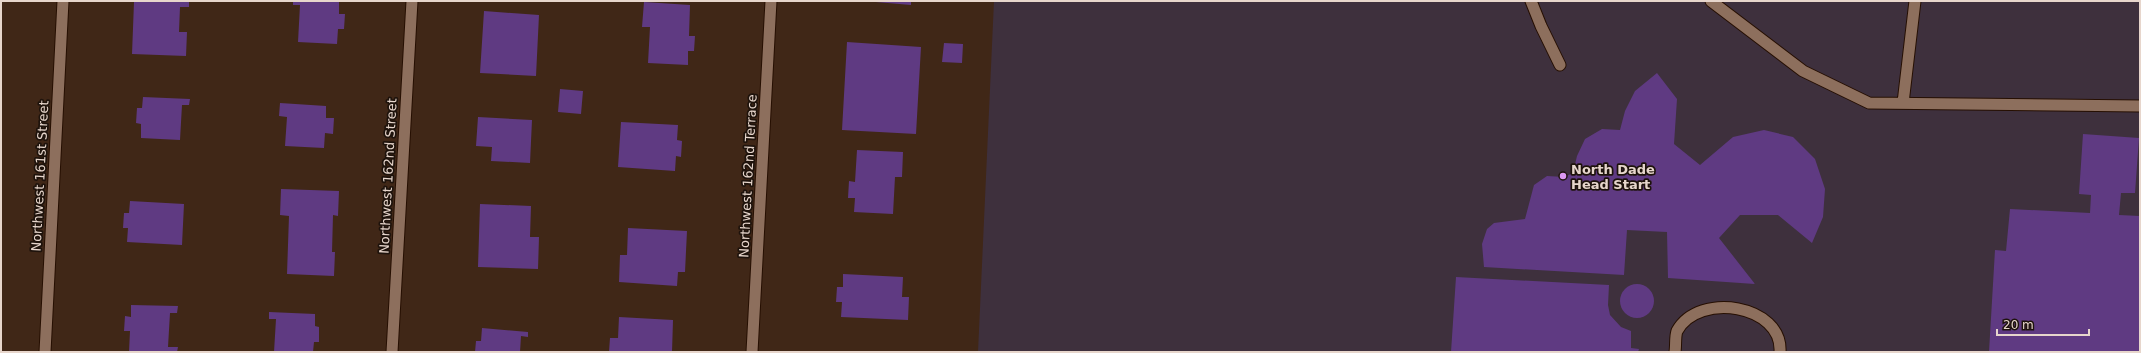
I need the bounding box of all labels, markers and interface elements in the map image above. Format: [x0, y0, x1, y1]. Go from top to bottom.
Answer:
street label: Northwest 162nd Terrace [736, 94, 760, 258]
street label: Northwest 162nd Street [376, 98, 400, 254]
street label: Northwest 161st Street [29, 100, 51, 252]
place label: North Dade Head Start [1571, 162, 1655, 192]
marker: North Dade Head Start [1558, 171, 1568, 181]
scale bar [1997, 311, 2089, 337]
text: 20 m [2003, 318, 2034, 332]

